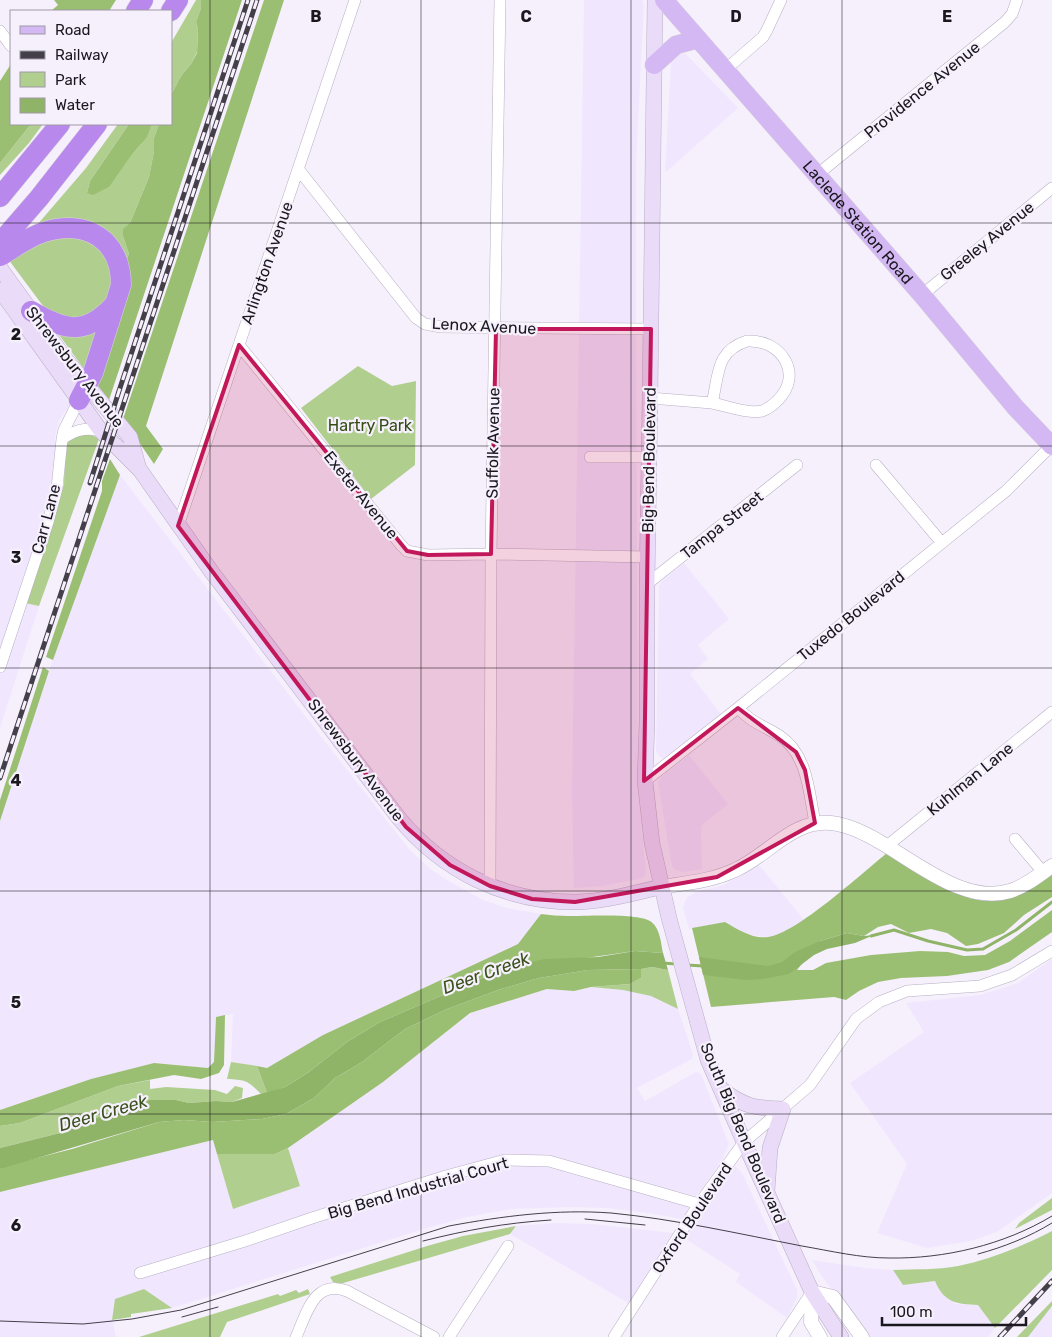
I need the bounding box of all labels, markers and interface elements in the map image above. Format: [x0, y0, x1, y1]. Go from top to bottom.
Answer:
text: B [310, 7, 322, 26]
text: C [520, 7, 532, 26]
text: D [730, 7, 742, 26]
text: E [942, 7, 952, 26]
legend [10, 10, 172, 125]
text: Road [55, 21, 91, 39]
street label: Providence Avenue [860, 37, 984, 142]
text: Railway [55, 46, 109, 64]
text: Park [55, 71, 86, 89]
text: Water [55, 96, 95, 114]
street label: Laclede Station Road [799, 156, 917, 288]
street label: Greeley Avenue [936, 197, 1038, 285]
street label: Arlington Avenue [237, 199, 297, 327]
street label: Shrewsbury Avenue [22, 303, 128, 431]
street label: Lenox Avenue [431, 314, 537, 338]
text: 2 [11, 325, 21, 344]
street label: Suffolk Avenue [483, 387, 503, 499]
street label: Big Bend Boulevard [638, 387, 660, 533]
park label: Hartry Park [328, 416, 413, 435]
street label: Exeter Avenue [320, 447, 402, 543]
street label: Carr Lane [28, 482, 64, 556]
street label: Tampa Street [677, 487, 767, 563]
text: 3 [11, 548, 21, 567]
street label: Tuxedo Boulevard [794, 567, 908, 665]
street label: Shrewsbury Avenue [304, 695, 408, 825]
street label: Kuhlman Lane [923, 738, 1017, 820]
text: 4 [11, 771, 22, 790]
water label: Deer Creek [439, 947, 533, 999]
text: 5 [11, 993, 21, 1012]
street label: South Big Bend Boulevard [696, 1040, 790, 1226]
water label: Deer Creek [56, 1090, 151, 1136]
street label: Big Bend Industrial Court [326, 1153, 510, 1223]
street label: Oxford Boulevard [648, 1159, 736, 1277]
text: 6 [11, 1216, 21, 1235]
scale bar [882, 1294, 1026, 1326]
text: 100 m [890, 1303, 932, 1321]

